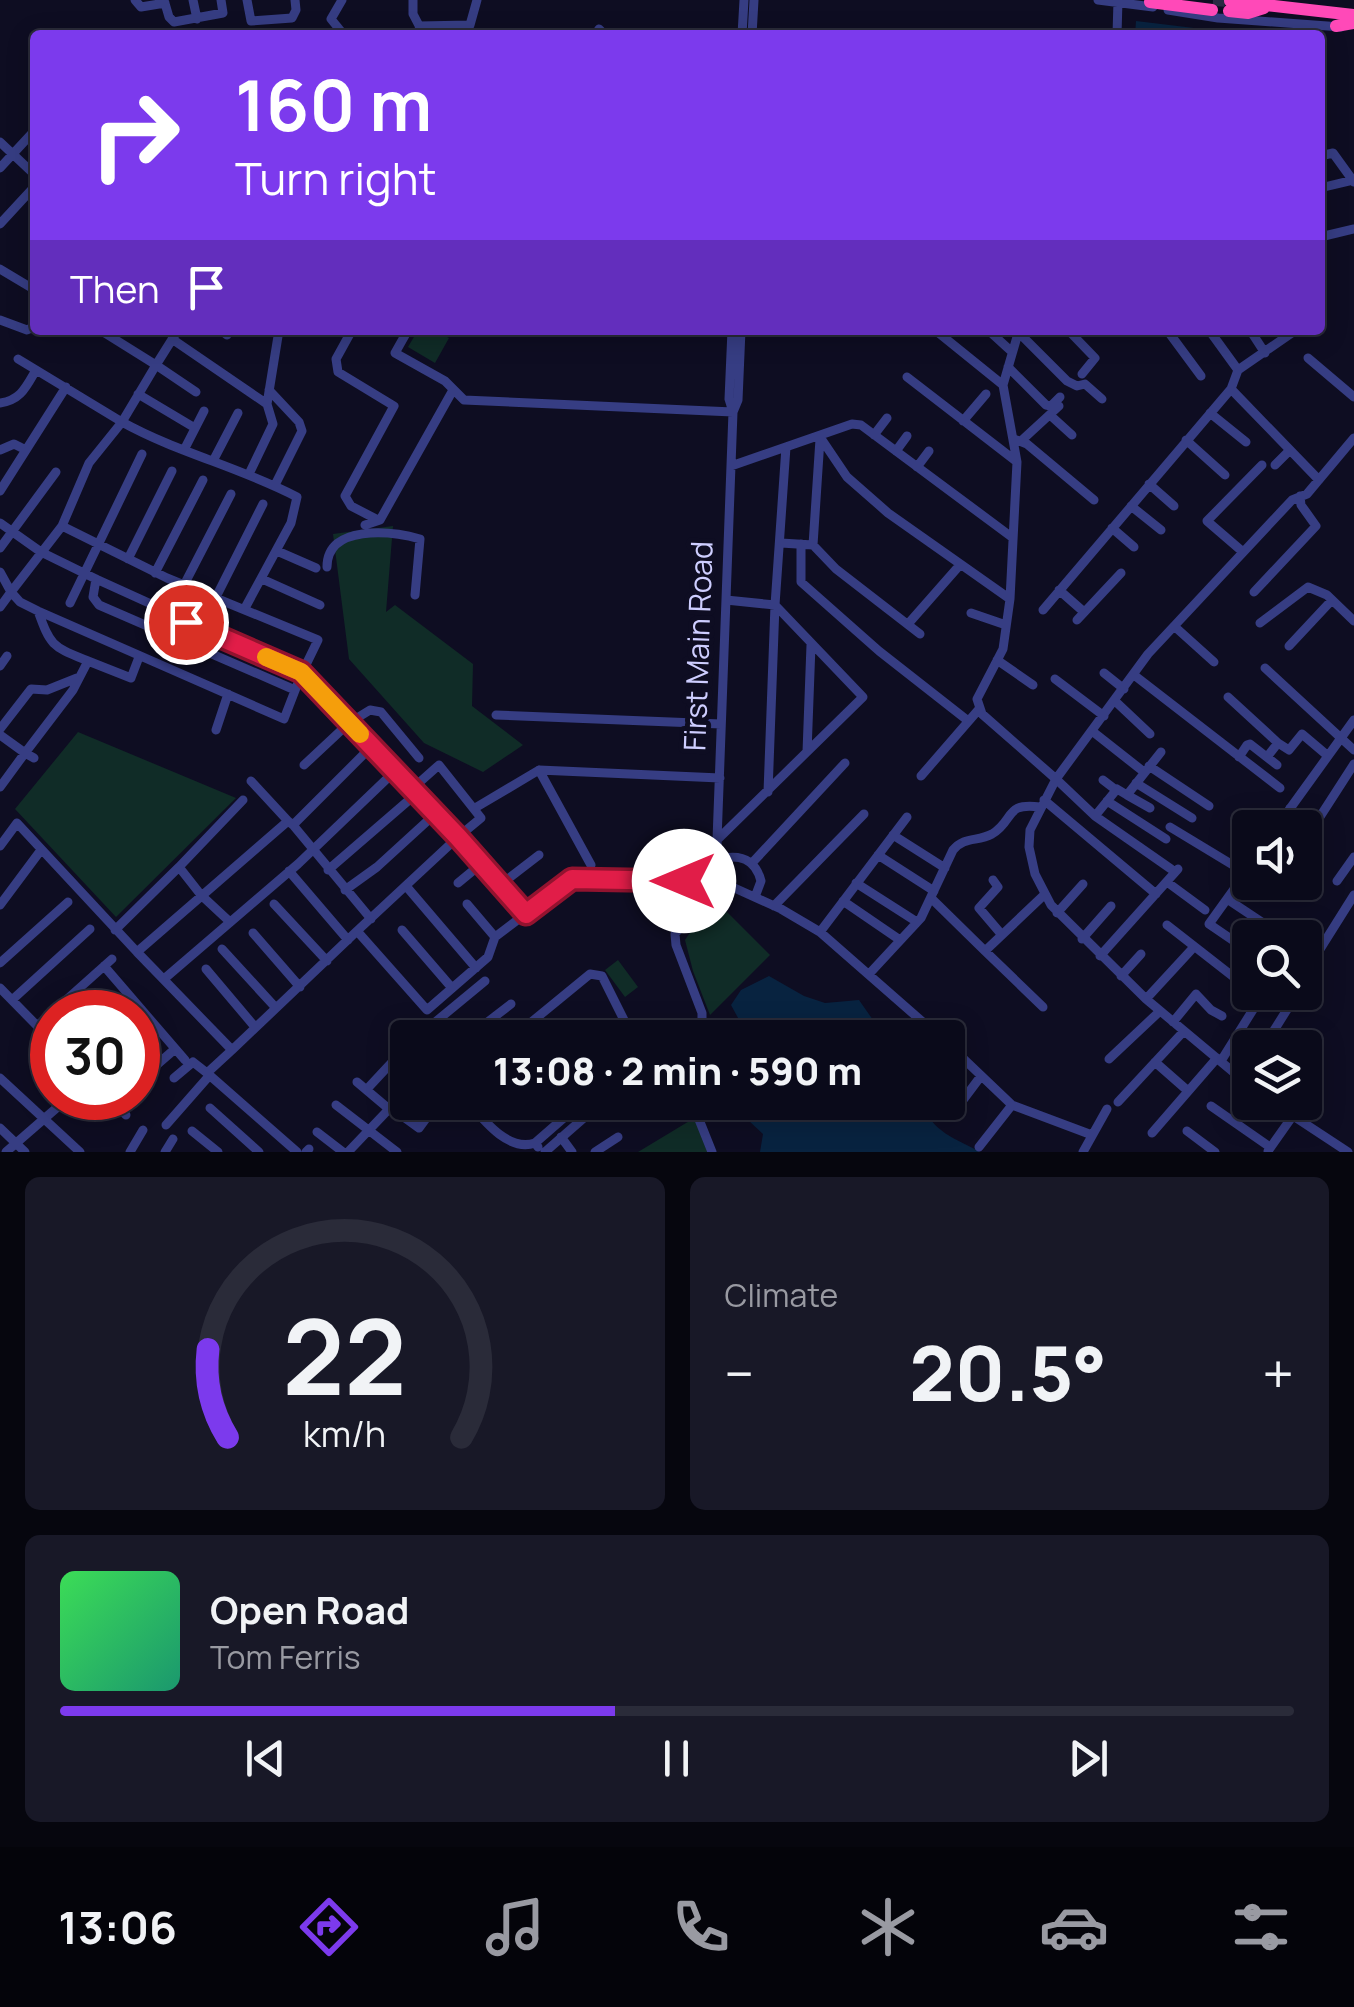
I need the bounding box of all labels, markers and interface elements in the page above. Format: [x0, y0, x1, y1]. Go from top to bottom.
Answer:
text: 160 m [235, 56, 432, 152]
icon: right [70, 70, 200, 200]
text: Turn right [235, 147, 436, 209]
icon: arrive [179, 260, 234, 315]
text: Then [70, 262, 159, 314]
street label: First Main Road [673, 540, 722, 752]
pin [144, 580, 229, 665]
icon: arrive [159, 595, 214, 650]
map controls [1232, 810, 1322, 1120]
button: sound [1232, 810, 1322, 900]
position arrow [632, 829, 736, 933]
button: search [1232, 920, 1322, 1010]
speed limit sign: 30 [30, 990, 160, 1120]
button: layers [1232, 1030, 1322, 1120]
text: 13:08 · 2 min · 590 m [493, 1044, 862, 1096]
text: Climate [725, 1273, 838, 1317]
text: 22 [283, 1284, 407, 1426]
text: 20.5° [909, 1321, 1107, 1424]
text: − [725, 1335, 754, 1411]
text: + [1262, 1335, 1294, 1411]
text: km/h [303, 1409, 386, 1458]
text: Open Road [210, 1583, 409, 1635]
text: Tom Ferris [210, 1635, 361, 1679]
icon: previous [238, 1731, 293, 1786]
icon: pause [649, 1731, 704, 1786]
icon: next [1061, 1731, 1116, 1786]
icon: directions [294, 1892, 364, 1962]
icon: music [480, 1892, 550, 1962]
icon: phone [666, 1892, 736, 1962]
icon: climate [853, 1892, 923, 1962]
icon: car [1039, 1892, 1109, 1962]
icon: filters [1226, 1892, 1296, 1962]
text: 13:06 [58, 1896, 177, 1958]

